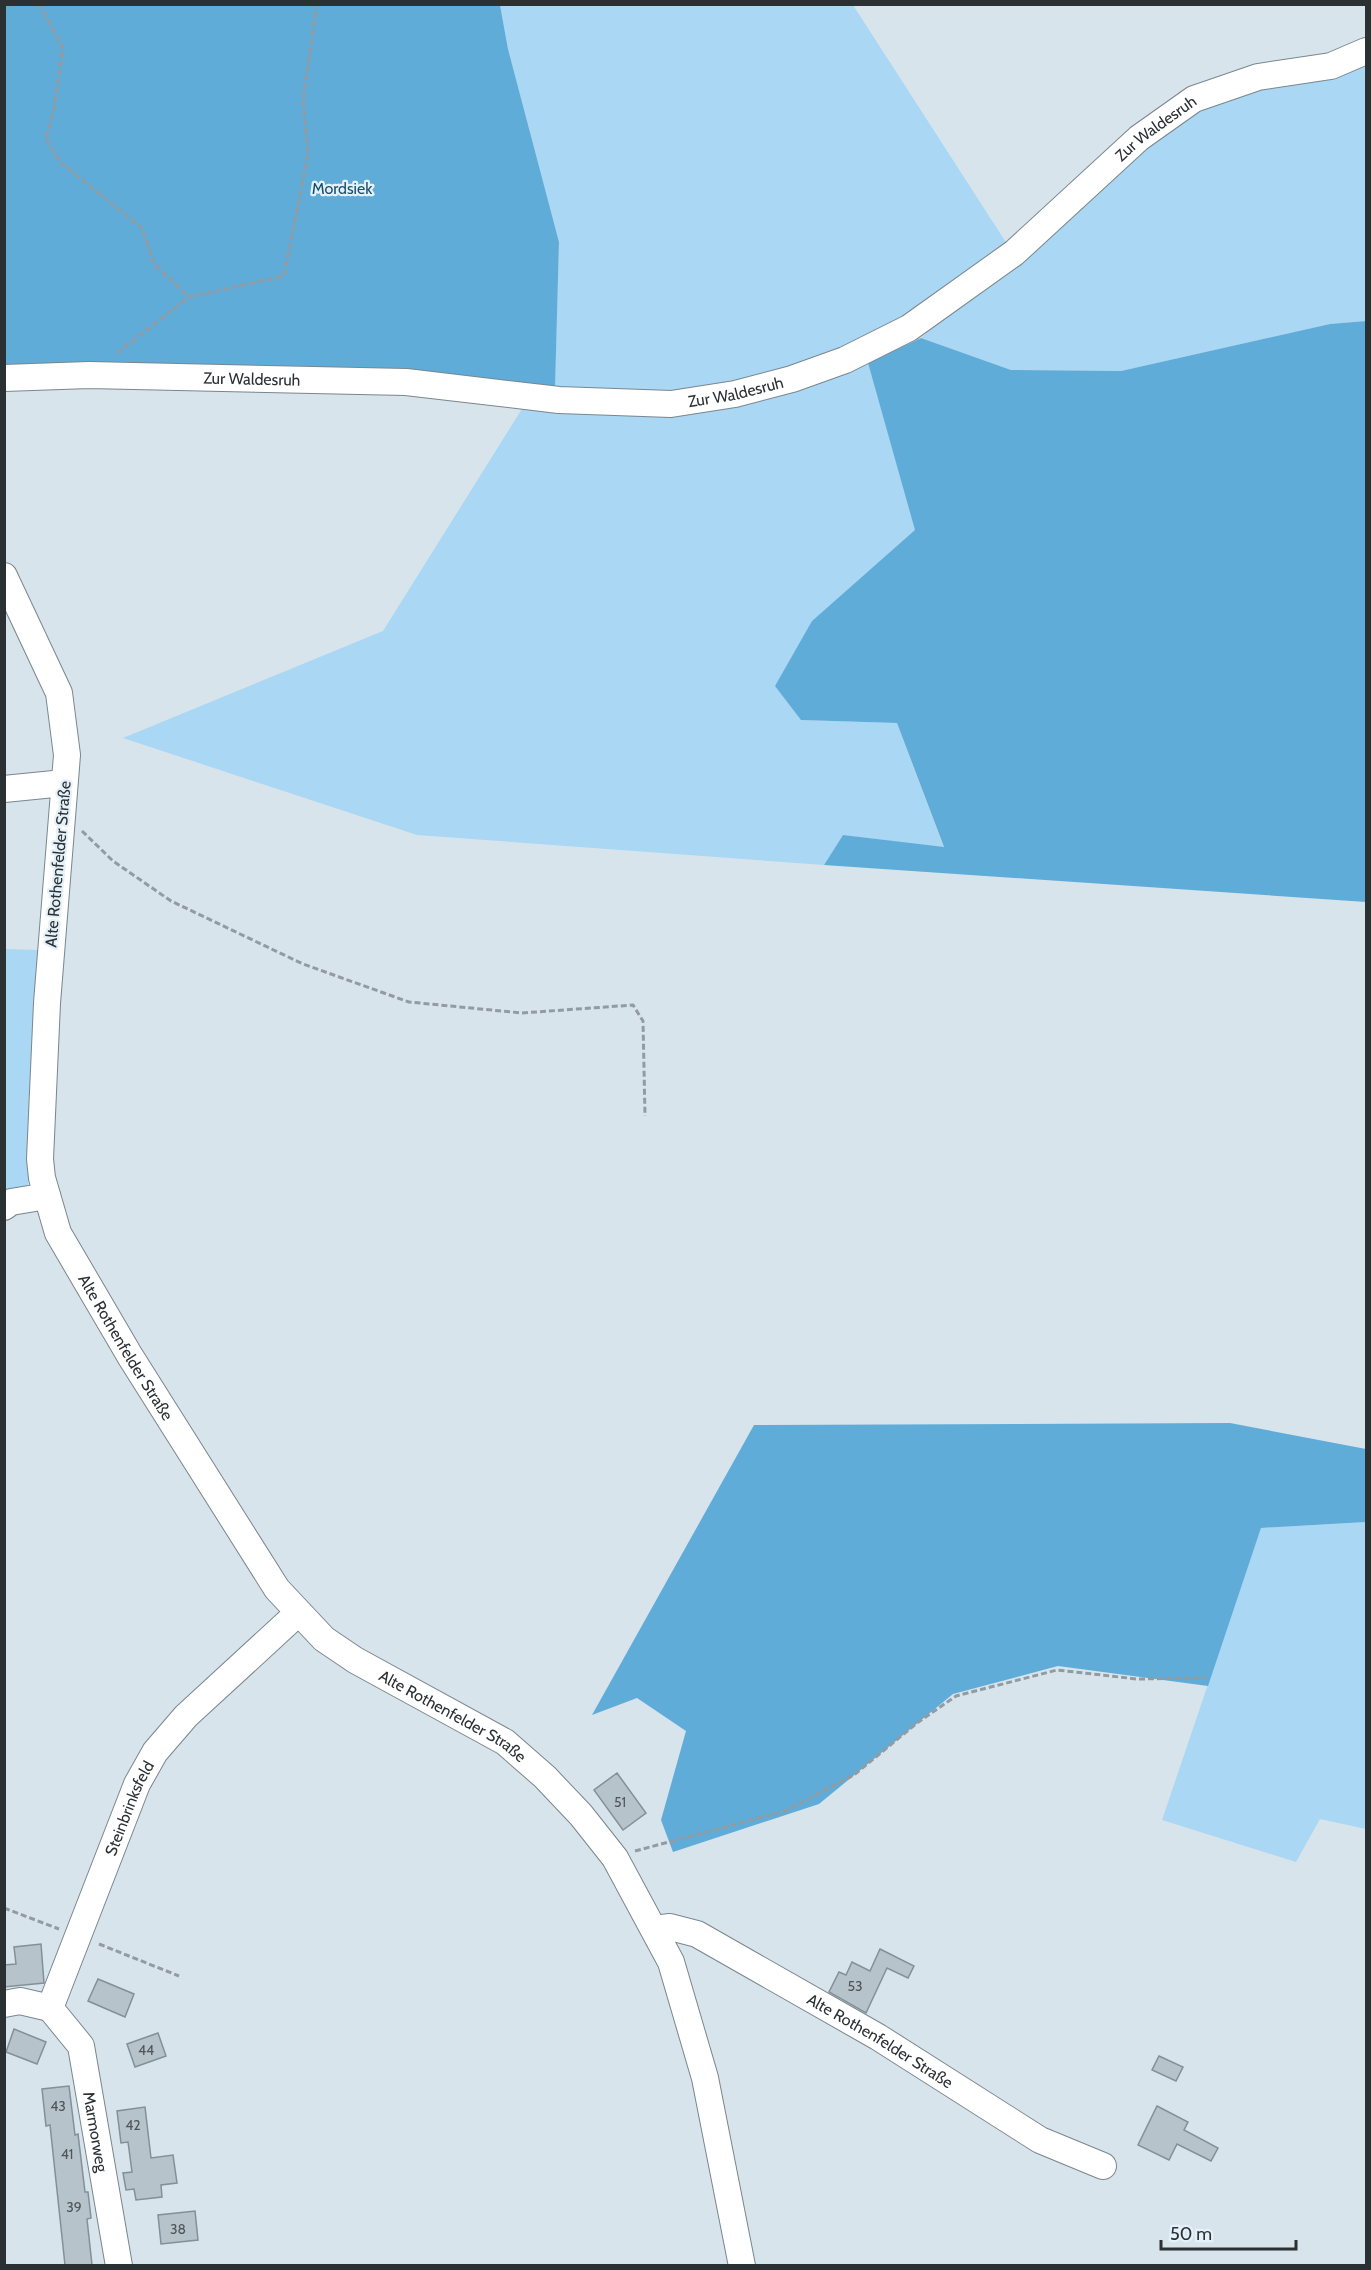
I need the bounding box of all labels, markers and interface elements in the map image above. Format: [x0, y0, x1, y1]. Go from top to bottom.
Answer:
street label: Zur Waldesruh [1111, 91, 1200, 165]
park label: Mordsiek [312, 179, 373, 198]
street label: Zur Waldesruh [203, 368, 301, 389]
street label: Zur Waldesruh [687, 372, 785, 411]
street label: Alte Rothenfelder Straße [41, 780, 75, 948]
street label: Alte Rothenfelder Straße [75, 1271, 177, 1424]
street label: Alte Rothenfelder Straße [376, 1666, 530, 1766]
street label: Steinbrinksfeld [101, 1757, 158, 1858]
house number: 51 [614, 1793, 626, 1811]
house number: 53 [847, 1977, 863, 1995]
street label: Alte Rothenfelder Straße [804, 1989, 957, 2092]
house number: 44 [138, 2041, 154, 2059]
street label: Marmorweg [80, 2090, 112, 2174]
house number: 43 [50, 2097, 66, 2115]
house number: 42 [125, 2116, 141, 2134]
house number: 41 [61, 2145, 73, 2163]
house number: 39 [66, 2198, 82, 2216]
scale bar [1161, 2213, 1296, 2251]
house number: 38 [170, 2220, 186, 2238]
text: 50 m [1170, 2223, 1212, 2245]

